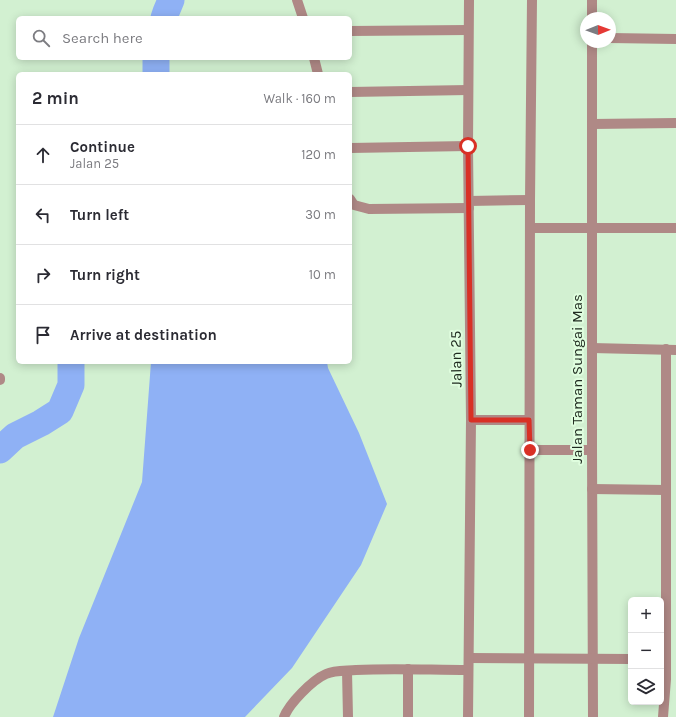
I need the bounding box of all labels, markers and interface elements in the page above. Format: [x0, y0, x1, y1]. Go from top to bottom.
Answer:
north arrow [580, 12, 616, 48]
search box [16, 16, 352, 60]
icon: search [30, 27, 52, 49]
text: Search here [62, 29, 143, 47]
text: 2 min [32, 88, 79, 108]
text: Walk · 160 m [263, 91, 336, 106]
route start [459, 137, 477, 155]
text: Continue [70, 138, 135, 156]
icon: ahead [32, 144, 54, 166]
text: 120 m [301, 147, 336, 162]
text: Jalan 25 [70, 156, 119, 171]
icon: left [32, 204, 54, 226]
text: Turn left [70, 206, 129, 224]
text: 30 m [305, 207, 336, 222]
icon: right [32, 264, 54, 286]
text: Turn right [70, 266, 140, 284]
text: 10 m [309, 267, 336, 282]
street label: Jalan Taman Sungai Mas [568, 294, 586, 464]
icon: arrive [32, 324, 54, 346]
text: Arrive at destination [70, 326, 217, 344]
street label: Jalan 25 [447, 331, 465, 387]
route end [521, 441, 539, 459]
map controls [628, 597, 664, 705]
button: + [628, 597, 664, 633]
button: − [628, 633, 664, 669]
button: layers [628, 669, 664, 705]

